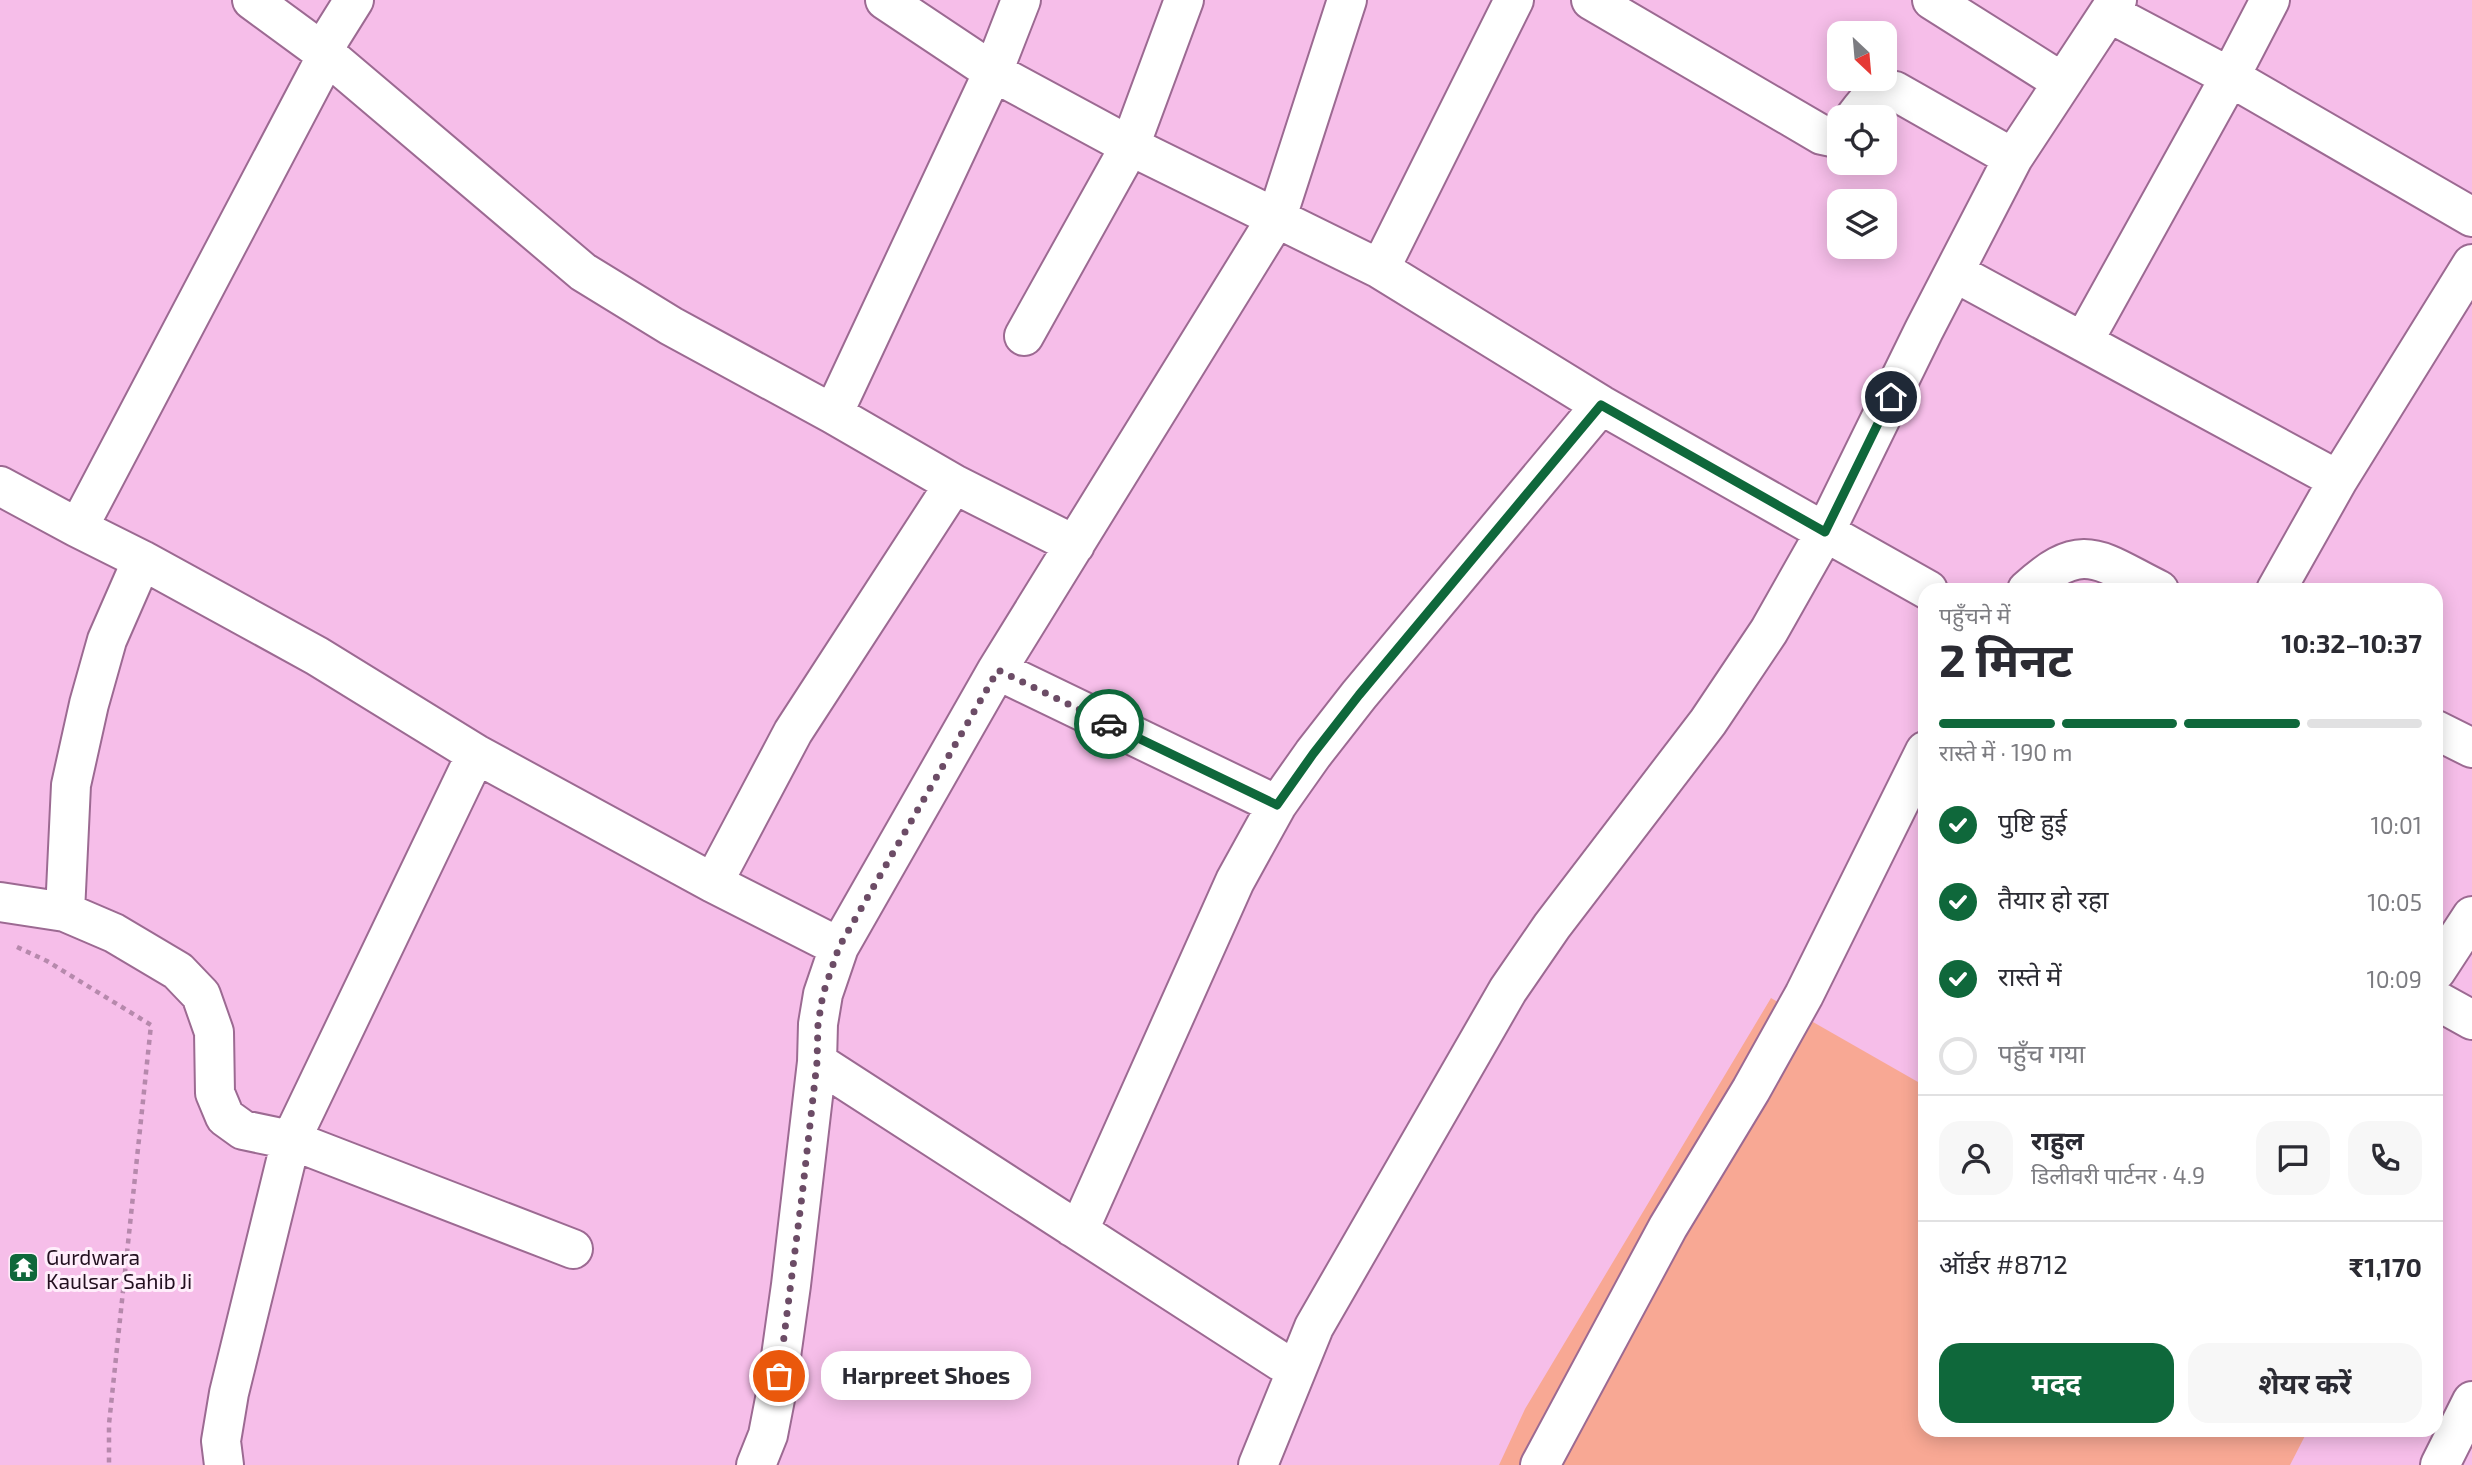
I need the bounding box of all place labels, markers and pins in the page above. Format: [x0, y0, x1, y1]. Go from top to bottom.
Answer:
pin [1861, 367, 1921, 427]
place label: Gurdwara Kaulsar Sahib Ji [46, 1244, 192, 1293]
temple icon: Gurdwara Kaulsar Sahib Ji [6, 1251, 40, 1285]
pin [749, 1346, 809, 1406]
callout: Harpreet Shoes [821, 1352, 1031, 1400]

